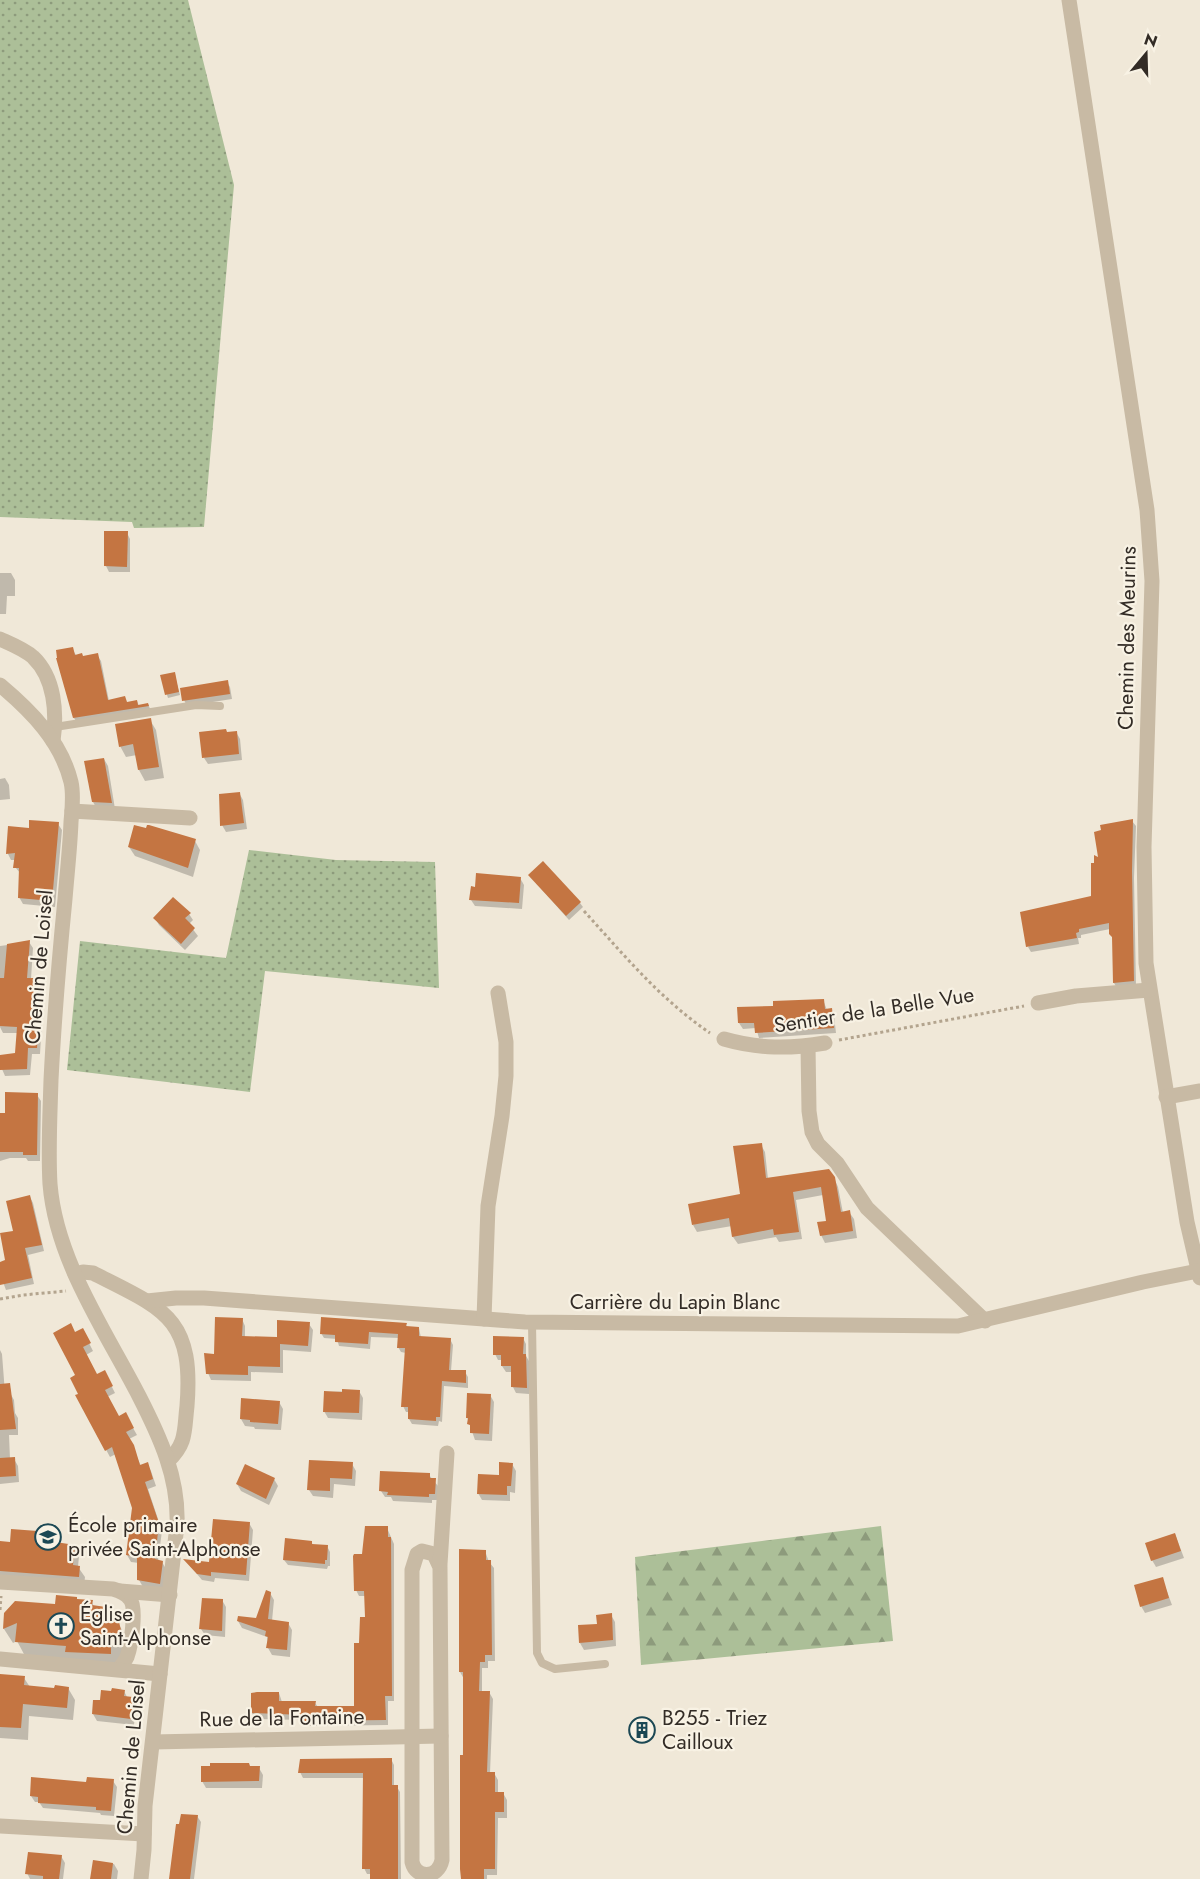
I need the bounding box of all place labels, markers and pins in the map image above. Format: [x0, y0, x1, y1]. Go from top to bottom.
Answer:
place label: École primaire privée Saint-Alphonse [68, 1510, 261, 1564]
school or university icon: École primaire privée Saint-Alphonse [33, 1522, 63, 1552]
place label: Église Saint-Alphonse [80, 1599, 211, 1653]
church icon: Église Saint-Alphonse [46, 1611, 76, 1641]
place label: B255 - Triez Cailloux [662, 1703, 768, 1757]
building icon: B255 - Triez Cailloux [627, 1715, 657, 1745]

